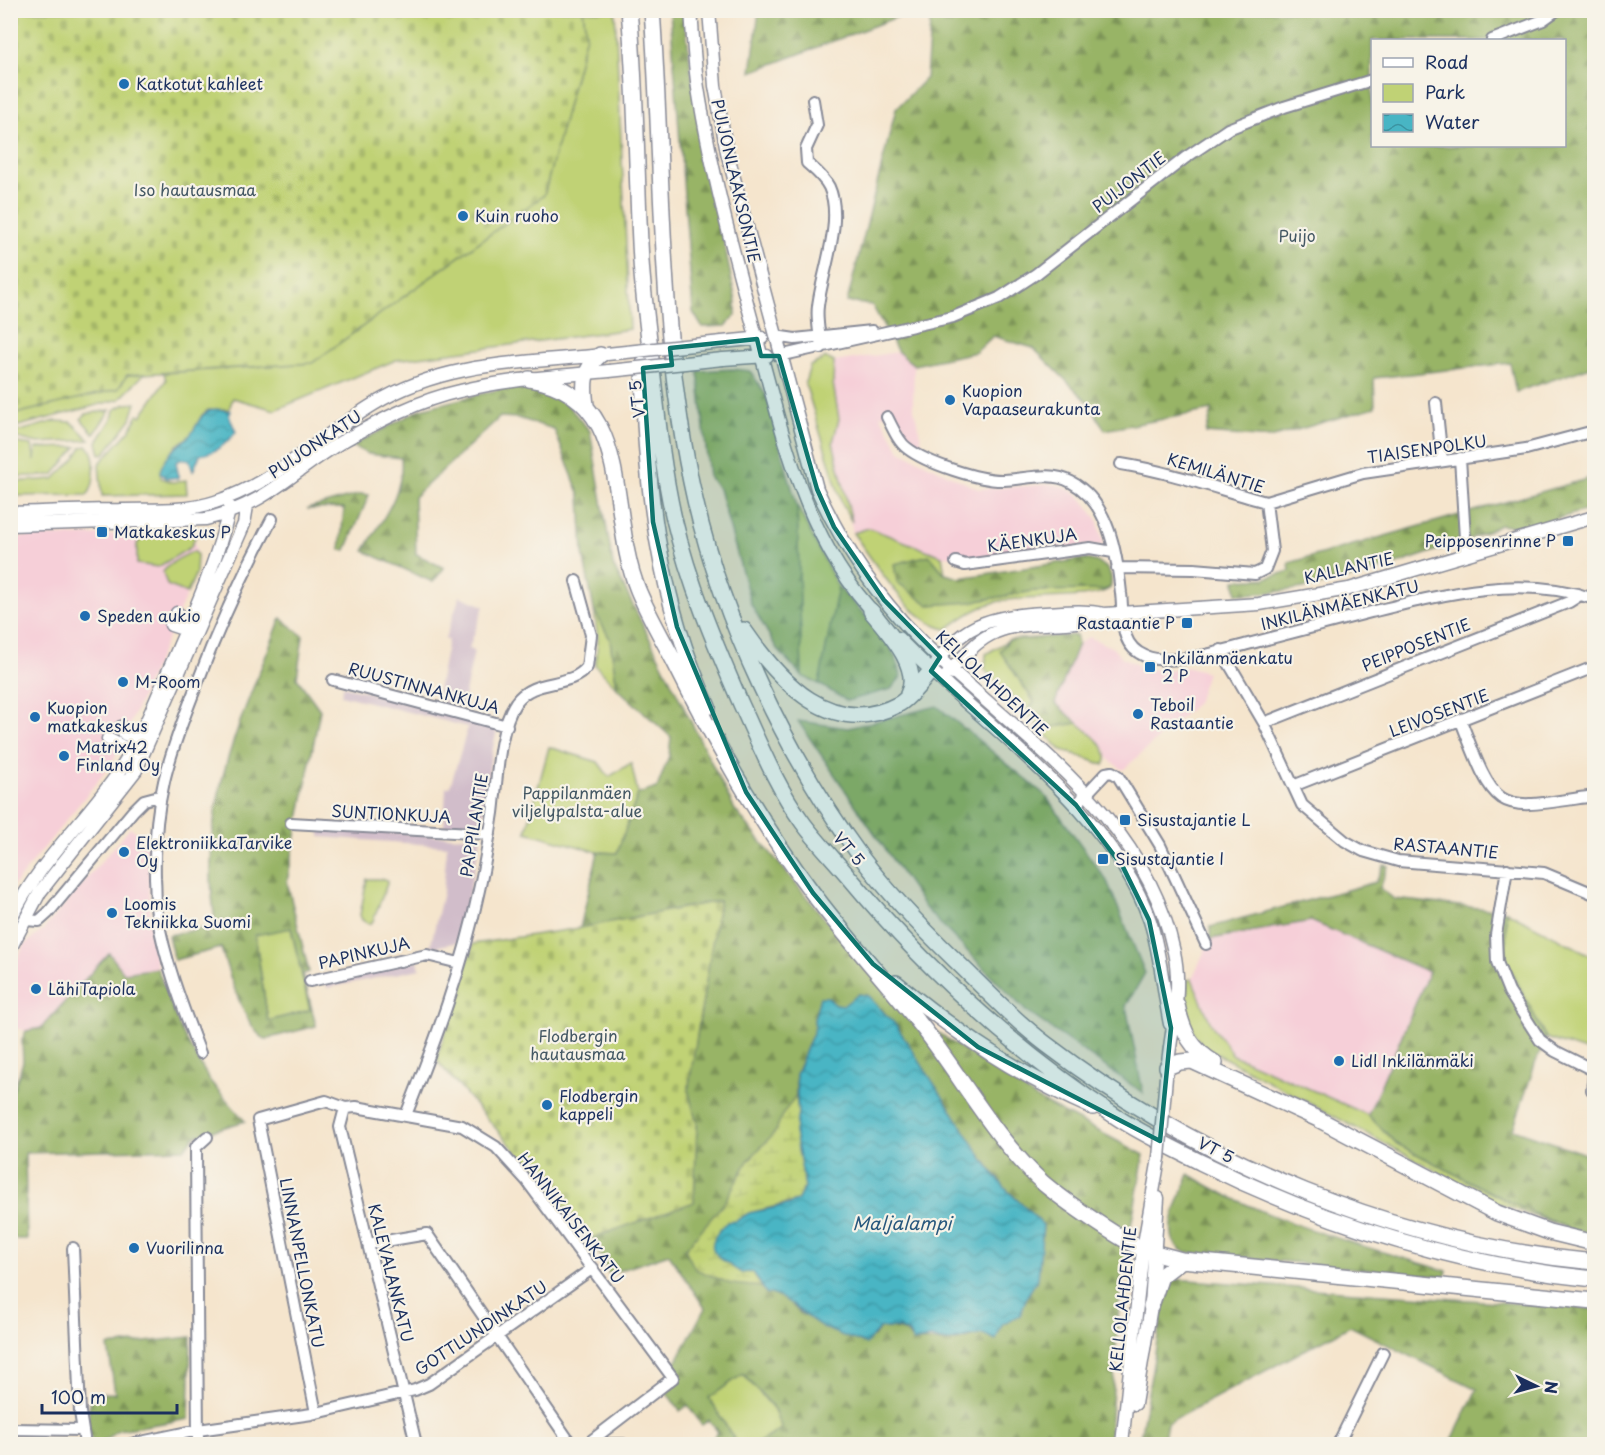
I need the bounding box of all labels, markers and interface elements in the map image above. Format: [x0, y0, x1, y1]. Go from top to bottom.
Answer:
legend [1371, 39, 1566, 147]
text: Road [1425, 48, 1469, 75]
place label: Katkotut kahleet [136, 71, 264, 95]
marker: Katkotut kahleet [117, 77, 131, 91]
text: Park [1425, 78, 1465, 105]
street label: PUIJONLAAKSONTIE [706, 96, 768, 265]
text: Water [1425, 108, 1480, 135]
street label: PUIJONTIE [1087, 145, 1170, 218]
park label: Iso hautausmaa [134, 177, 256, 201]
place label: Kuin ruoho [475, 203, 559, 227]
marker: Kuin ruoho [456, 209, 470, 223]
park label: Puijo [1278, 223, 1316, 247]
place label: Kuopion Vapaaseurakunta [962, 378, 1100, 420]
street label: VT 5 [622, 379, 650, 419]
marker: Kuopion Vapaaseurakunta [943, 393, 957, 407]
street label: PUIJONKATU [263, 403, 366, 483]
street label: TIAISENPOLKU [1366, 428, 1488, 468]
street label: KEMILÄNTIE [1165, 446, 1268, 498]
place label: Matkakeskus P [114, 519, 231, 543]
street label: KÄENKUJA [985, 521, 1078, 557]
marker: Matkakeskus P [95, 525, 109, 539]
place label: Peipposenrinne P [1425, 528, 1556, 552]
marker: Peipposenrinne P [1561, 534, 1575, 548]
street label: KALLANTIE [1302, 545, 1396, 589]
street label: INKILÄNMÄENKATU [1258, 573, 1421, 635]
place label: Speden aukio [97, 603, 200, 627]
marker: Speden aukio [78, 609, 92, 623]
place label: Rastaantie P [1077, 610, 1175, 634]
street label: PEIPPOSENTIE [1358, 611, 1474, 677]
marker: Rastaantie P [1180, 616, 1194, 630]
street label: KELLOLAHDENTIE [931, 624, 1054, 741]
place label: Inkilänmäenkatu 2 P [1162, 645, 1293, 687]
street label: RUUSTINNANKUJA [346, 655, 503, 719]
marker: Inkilänmäenkatu 2 P [1143, 660, 1157, 674]
place label: M-Room [135, 669, 201, 693]
marker: M-Room [116, 675, 130, 689]
street label: LEIVOSENTIE [1385, 682, 1492, 742]
place label: Teboil Rastaantie [1150, 692, 1234, 734]
place label: Kuopion matkakeskus [47, 695, 148, 737]
marker: Teboil Rastaantie [1131, 707, 1145, 721]
marker: Kuopion matkakeskus [28, 710, 42, 724]
place label: Matrix42 Finland Oy [76, 734, 160, 776]
marker: Matrix42 Finland Oy [57, 749, 71, 763]
street label: PAPPILANTIE [453, 771, 493, 878]
park label: Pappilanmäen viljelypalsta-alue [512, 780, 643, 822]
street label: SUNTIONKUJA [331, 798, 451, 828]
place label: Sisustajantie L [1137, 807, 1251, 831]
marker: Sisustajantie L [1118, 813, 1132, 827]
street label: VT 5 [828, 826, 871, 871]
place label: ElektroniikkaTarvike Oy [136, 830, 292, 872]
street label: RASTAANTIE [1392, 830, 1500, 864]
marker: ElektroniikkaTarvike Oy [117, 845, 131, 859]
place label: Sisustajantie I [1115, 846, 1224, 870]
marker: Sisustajantie I [1096, 852, 1110, 866]
place label: Loomis Tekniikka Suomi [124, 891, 251, 933]
marker: Loomis Tekniikka Suomi [105, 906, 119, 920]
street label: PAPINKUJA [316, 930, 412, 974]
place label: LähiTapiola [48, 976, 136, 1000]
marker: LähiTapiola [29, 982, 43, 996]
park label: Flodbergin hautausmaa [530, 1023, 626, 1065]
place label: Lidl Inkilänmäki [1351, 1048, 1474, 1072]
marker: Lidl Inkilänmäki [1332, 1054, 1346, 1068]
place label: Flodbergin kappeli [559, 1083, 638, 1125]
marker: Flodbergin kappeli [540, 1098, 554, 1112]
street label: VT 5 [1194, 1130, 1239, 1168]
street label: HANNIKAISENKATU [513, 1147, 631, 1288]
street label: LINNANPELLONKATU [275, 1176, 331, 1350]
street label: KALEVALANKATU [363, 1201, 421, 1345]
water label: Maljalampi [853, 1209, 954, 1236]
street label: KELLOLAHDENTIE [1102, 1225, 1142, 1373]
place label: Vuorilinna [146, 1235, 224, 1259]
marker: Vuorilinna [127, 1241, 141, 1255]
street label: GOTTLUNDINKATU [409, 1274, 551, 1380]
north arrow [1506, 1356, 1566, 1416]
scale bar [42, 1377, 177, 1415]
text: N [1539, 1380, 1564, 1395]
text: 100 m [51, 1383, 106, 1410]

